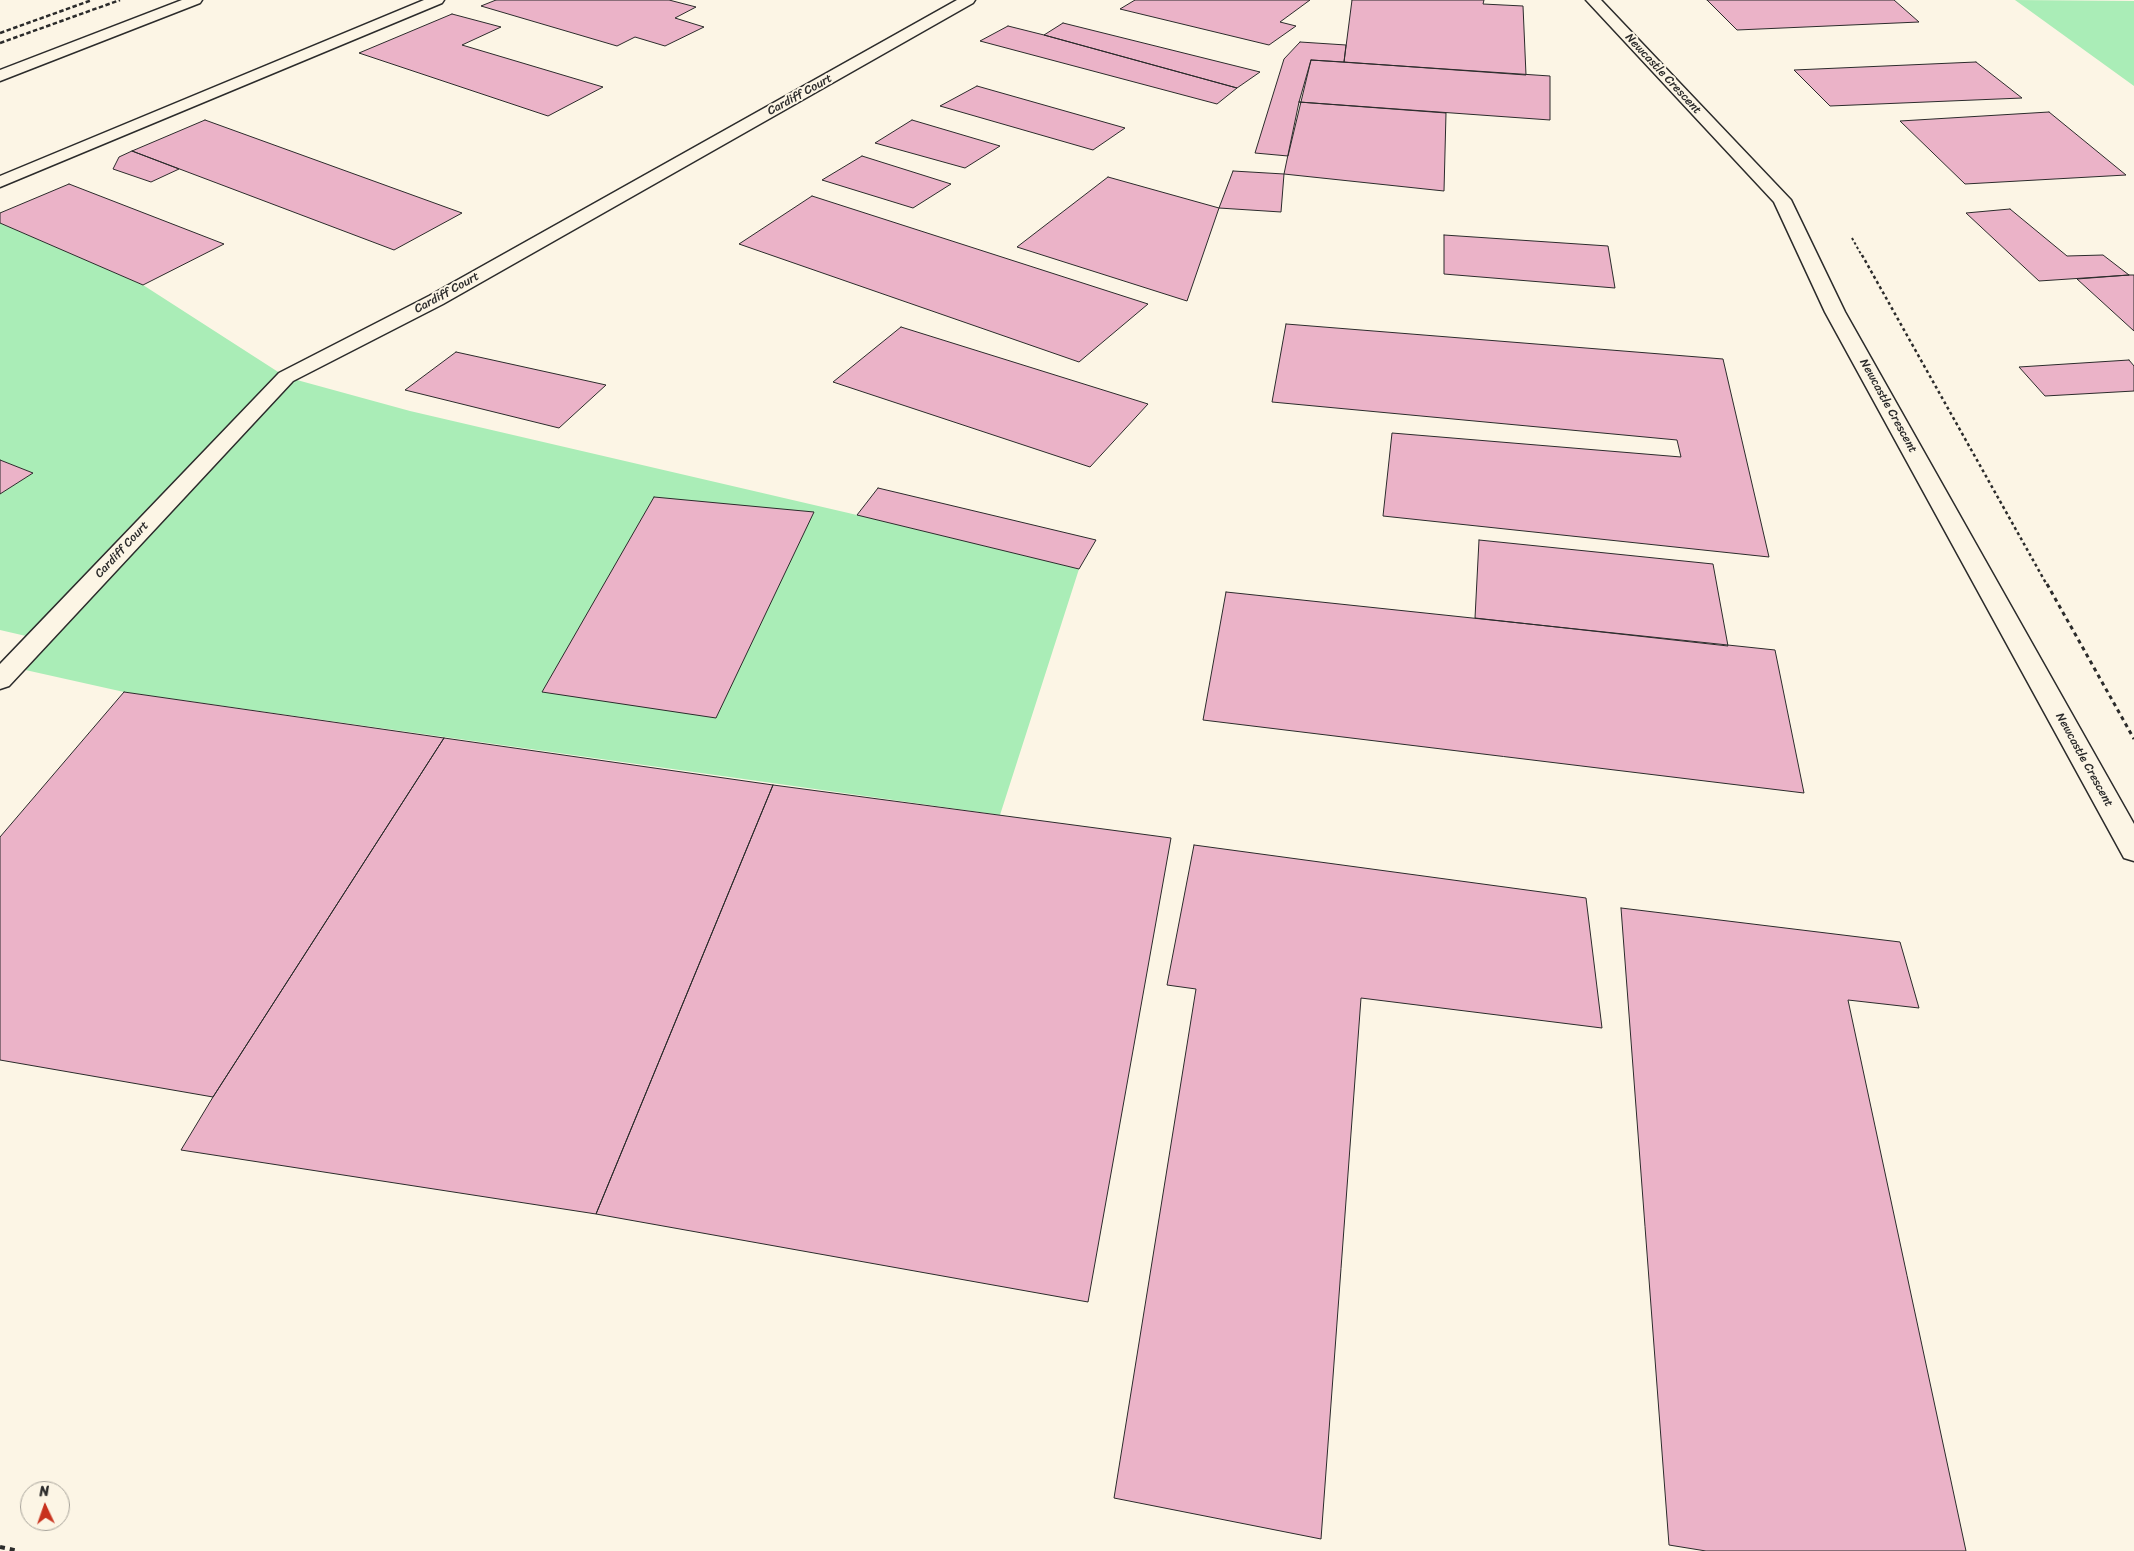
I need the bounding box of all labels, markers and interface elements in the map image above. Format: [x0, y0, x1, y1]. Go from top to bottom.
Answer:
street label: Newcastle Crescent [1622, 31, 1704, 117]
street label: Cardiff Court [765, 71, 835, 119]
street label: Cardiff Court [412, 269, 482, 317]
street label: Newcastle Crescent [1856, 356, 1920, 456]
street label: Cardiff Court [92, 519, 152, 581]
street label: Newcastle Crescent [2052, 710, 2116, 810]
text: N [39, 1479, 50, 1504]
north arrow [20, 1481, 70, 1531]

